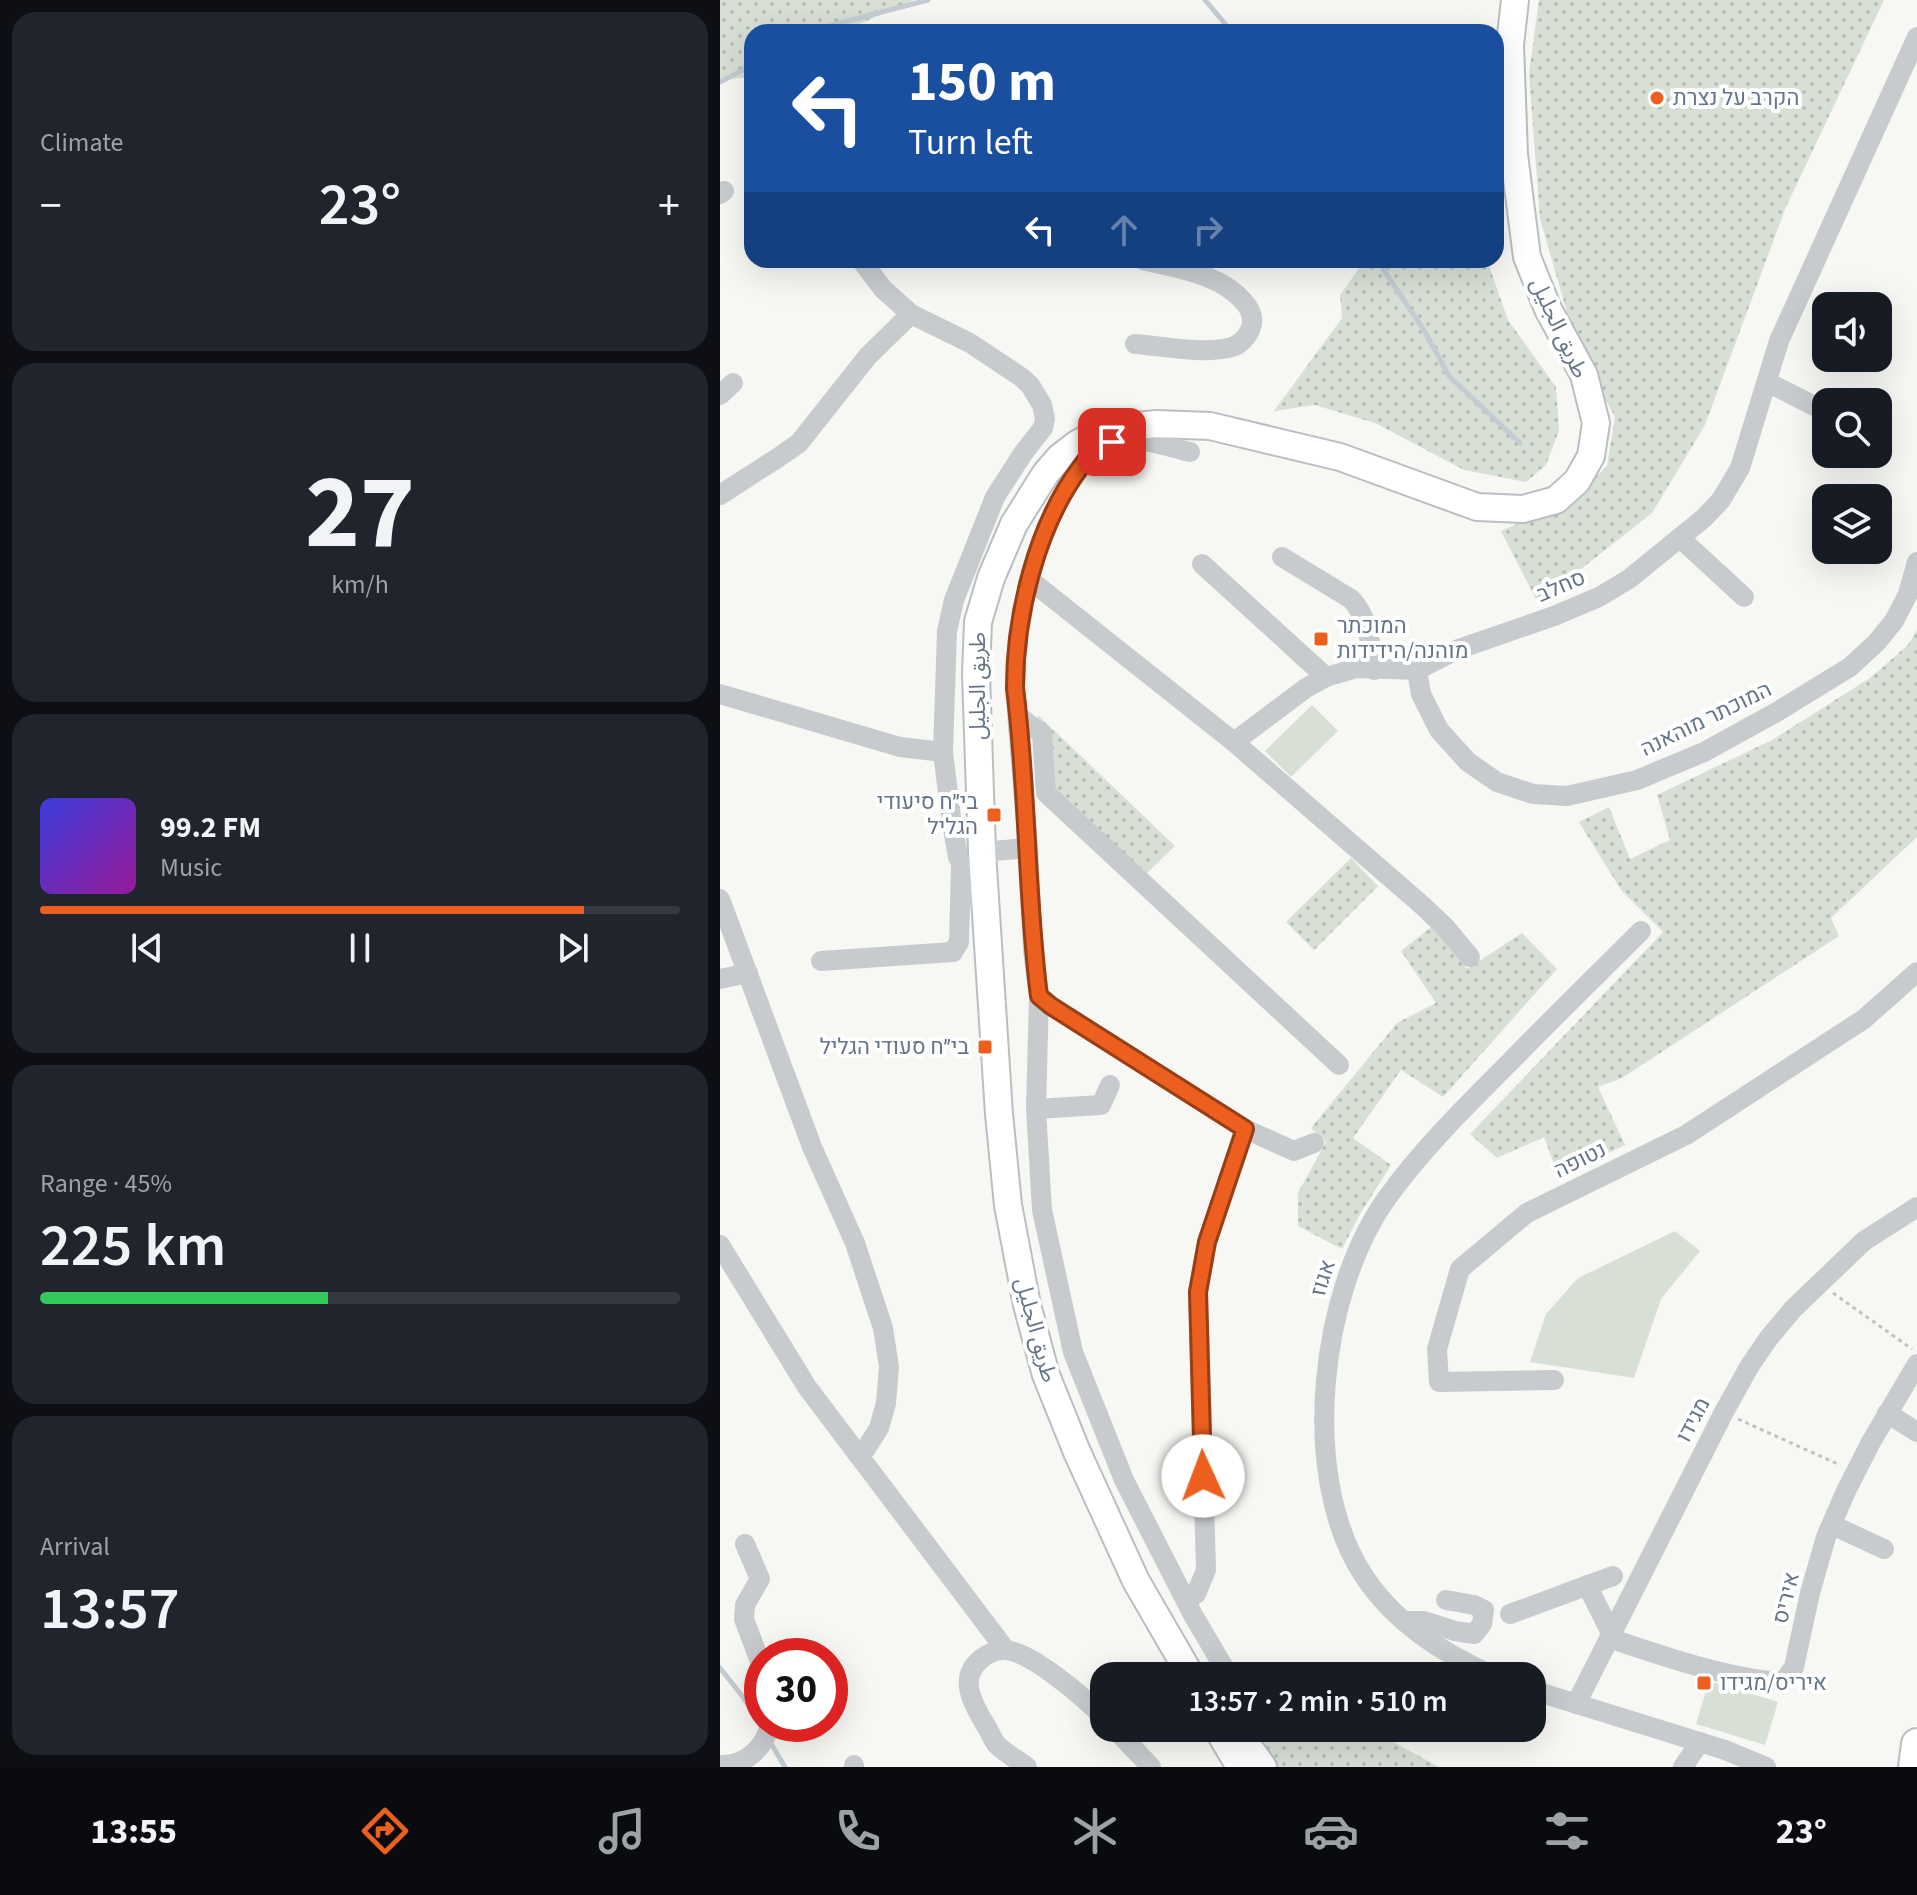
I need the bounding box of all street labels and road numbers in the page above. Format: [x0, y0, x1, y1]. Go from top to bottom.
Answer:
street label: طريق الجليل [1522, 273, 1596, 383]
street label: סחלב [1532, 561, 1590, 611]
street label: طريق الجليل [962, 632, 994, 740]
street label: המוכתר מוהאנה [1635, 673, 1777, 765]
street label: נטופה [1548, 1134, 1612, 1186]
street label: אגוז [1302, 1256, 1344, 1300]
street label: طريق الجليل [1007, 1274, 1065, 1386]
street label: מגידו [1668, 1392, 1718, 1448]
street label: איריס [1764, 1569, 1808, 1627]

